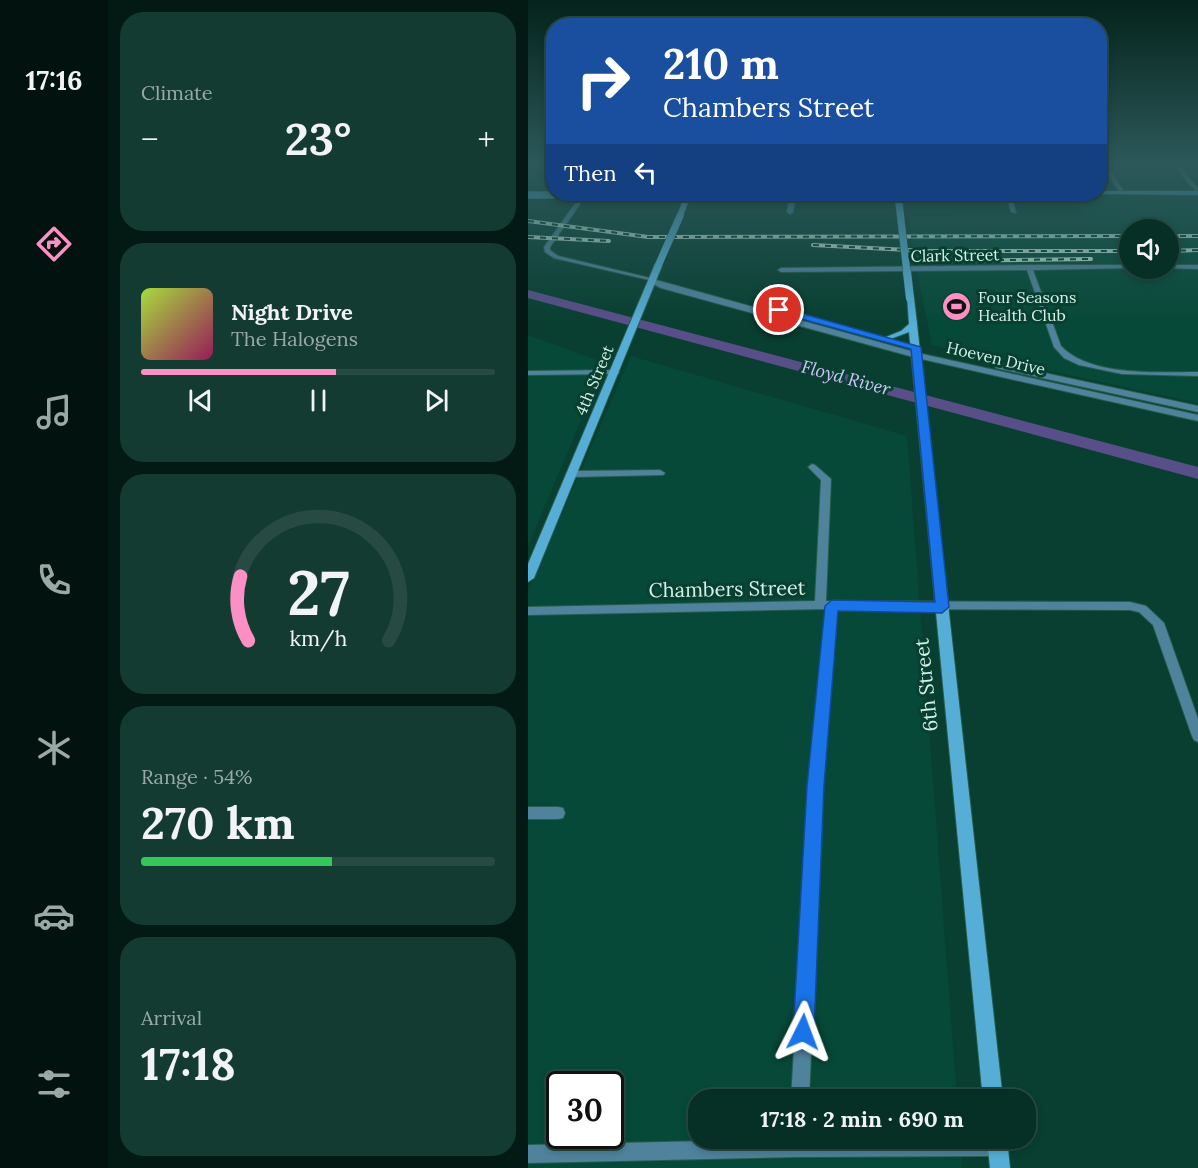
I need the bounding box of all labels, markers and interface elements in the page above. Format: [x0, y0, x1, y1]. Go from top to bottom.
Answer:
text: 210 m [663, 37, 779, 91]
icon: right [564, 42, 642, 120]
text: 17:16 [26, 63, 82, 97]
text: Climate [141, 80, 213, 105]
text: Chambers Street [663, 90, 874, 124]
text: 23° [285, 110, 351, 167]
text: − [141, 118, 159, 160]
text: + [477, 118, 495, 160]
icon: left [629, 156, 662, 189]
text: Then [564, 159, 617, 187]
map controls [1119, 219, 1179, 279]
button: sound [1119, 219, 1179, 279]
icon: directions [33, 223, 75, 265]
street label: Clark Street [910, 244, 1000, 266]
pin [753, 284, 804, 335]
place label: Four Seasons Health Club [978, 287, 1076, 325]
sports icon: Four Seasons Health Club [941, 290, 973, 322]
icon: arrive [762, 293, 795, 326]
text: Night Drive [231, 298, 353, 326]
text: The Halogens [231, 326, 358, 351]
street label: Hoeven Drive [945, 337, 1048, 379]
street label: 4th Street [570, 341, 618, 418]
water label: Floyd River [799, 355, 894, 401]
icon: previous [184, 384, 217, 417]
icon: pause [302, 384, 335, 417]
icon: next [420, 384, 453, 417]
icon: music [33, 391, 75, 433]
text: 27 [287, 552, 349, 632]
icon: phone [33, 559, 75, 601]
street label: Chambers Street [649, 575, 806, 602]
text: km/h [289, 624, 347, 652]
street label: 6th Street [908, 637, 943, 733]
icon: climate [33, 727, 75, 769]
text: Range · 54% [141, 764, 252, 789]
text: 270 km [141, 794, 295, 851]
icon: car [33, 895, 75, 937]
position arrow [771, 1000, 835, 1064]
text: Arrival [141, 1005, 202, 1030]
text: 17:18 [141, 1035, 236, 1092]
icon: filters [33, 1063, 75, 1105]
speed limit sign: 30 [546, 1071, 624, 1149]
text: 17:18 · 2 min · 690 m [760, 1105, 964, 1133]

